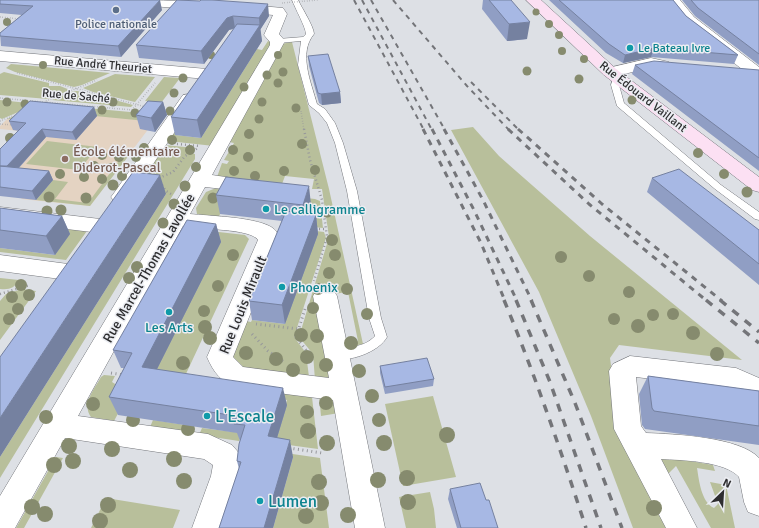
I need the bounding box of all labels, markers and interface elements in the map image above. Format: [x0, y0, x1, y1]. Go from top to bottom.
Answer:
marker: Police nationale [111, 5, 121, 15]
place label: Police nationale [75, 17, 157, 32]
place label: Le Bateau Ivre [638, 41, 710, 56]
marker: Le Bateau Ivre [625, 43, 635, 53]
street label: Rue André Theuriet [53, 53, 153, 77]
street label: Rue Édouard Vaillant [596, 58, 690, 136]
street label: Rue de Saché [41, 86, 111, 106]
place label: École élémentaire Diderot-Pascal [73, 143, 180, 176]
marker: École élémentaire Diderot-Pascal [60, 154, 70, 164]
street label: Rue Marcel-Thomas Lavollée [99, 190, 199, 346]
place label: Le calligramme [274, 201, 365, 218]
marker: Le calligramme [261, 204, 271, 214]
street label: Rue Louis Mirault [216, 253, 270, 357]
place label: Phoenix [290, 279, 338, 296]
marker: Phoenix [277, 282, 287, 292]
marker: Les Arts [164, 307, 174, 317]
place label: Les Arts [145, 319, 193, 336]
place label: L'Escale [215, 406, 274, 427]
marker: L'Escale [202, 411, 212, 421]
north arrow [703, 472, 743, 512]
text: N [721, 476, 733, 491]
place label: Lumen [268, 491, 317, 512]
marker: Lumen [255, 496, 265, 506]

